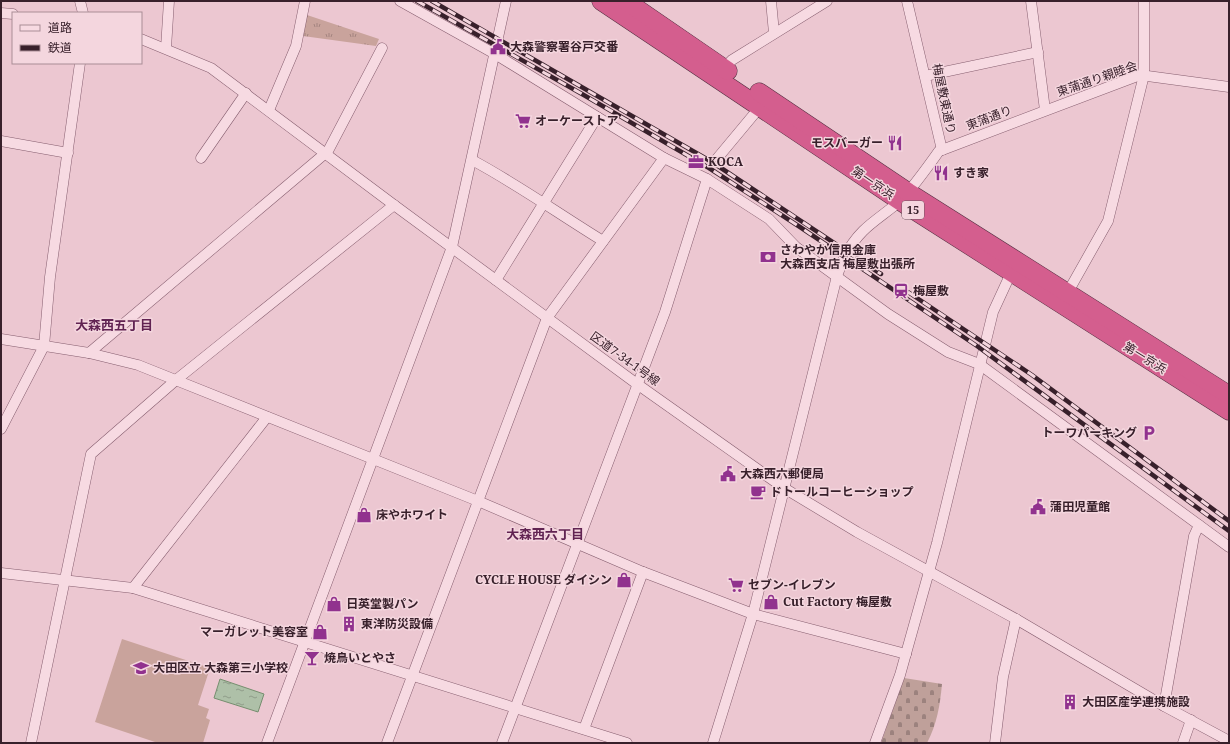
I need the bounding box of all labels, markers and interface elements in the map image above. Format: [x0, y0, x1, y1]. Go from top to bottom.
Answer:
legend [12, 12, 142, 64]
text: 道路 [48, 19, 72, 36]
public building icon: 大森警察署谷戸交番 [489, 38, 507, 56]
place label: 大森警察署谷戸交番 [510, 38, 619, 55]
text: 鉄道 [48, 39, 72, 56]
street label: 東蒲通り親睦会 [1054, 57, 1139, 100]
street label: 梅屋敷東通り [929, 62, 960, 136]
street label: 東蒲通り [963, 101, 1014, 134]
supermarket icon: オーケーストア [514, 112, 532, 130]
place label: オーケーストア [535, 112, 618, 129]
place label: モスバーガー [811, 134, 883, 151]
restaurant icon: モスバーガー [886, 134, 904, 152]
office icon: KOCA [687, 153, 705, 171]
place label: KOCA [708, 153, 744, 170]
street label: 第一京浜 [849, 162, 898, 203]
restaurant icon: すき家 [932, 164, 950, 182]
place label: すき家 [953, 164, 989, 181]
road number: 15 [902, 201, 924, 219]
place label: さわやか信用金庫 大森西支店 梅屋敷出張所 [780, 241, 915, 272]
bank icon: さわやか信用金庫 大森西支店 梅屋敷出張所 [759, 248, 777, 266]
station icon: 梅屋敷 [892, 282, 910, 300]
place label: 梅屋敷 [913, 282, 949, 299]
district label: 大森西五丁目 [75, 316, 153, 334]
street label: 区道7-34-1号線 [587, 328, 664, 390]
street label: 第一京浜 [1120, 338, 1170, 378]
place label: トーワパーキング [1042, 424, 1137, 441]
parking icon: トーワパーキング [1140, 424, 1158, 442]
public building icon: 大森西六郵便局 [719, 465, 737, 483]
place label: 大森西六郵便局 [740, 465, 824, 482]
cafe icon: ドトールコーヒーショップ [749, 483, 767, 501]
place label: ドトールコーヒーショップ [770, 483, 914, 500]
public building icon: 蒲田児童館 [1029, 498, 1047, 516]
place label: 蒲田児童館 [1050, 498, 1110, 515]
shop icon: 床やホワイト [355, 506, 373, 524]
place label: 床やホワイト [376, 506, 448, 523]
district label: 大森西六丁目 [506, 525, 584, 543]
place label: CYCLE HOUSE ダイシン [475, 571, 612, 588]
shop icon: CYCLE HOUSE ダイシン [615, 571, 633, 589]
supermarket icon: セブン-イレブン [727, 576, 745, 594]
place label: セブン-イレブン [748, 576, 836, 593]
shop icon: Cut Factory 梅屋敷 [762, 593, 780, 611]
place label: Cut Factory 梅屋敷 [783, 593, 892, 610]
shop icon: 日英堂製パン [325, 595, 343, 613]
place label: 日英堂製パン [346, 595, 419, 612]
building icon: 東洋防災設備 [340, 615, 358, 633]
place label: 東洋防災設備 [361, 615, 433, 632]
place label: マーガレット美容室 [200, 623, 308, 640]
shop icon: マーガレット美容室 [311, 623, 329, 641]
bar icon: 焼鳥いとやさ [303, 649, 321, 667]
place label: 焼鳥いとやさ [324, 649, 396, 666]
school or university icon: 大田区立 大森第三小学校 [132, 659, 150, 677]
place label: 大田区立 大森第三小学校 [153, 659, 288, 676]
building icon: 大田区産学連携施設 [1061, 693, 1079, 711]
place label: 大田区産学連携施設 [1082, 693, 1190, 710]

